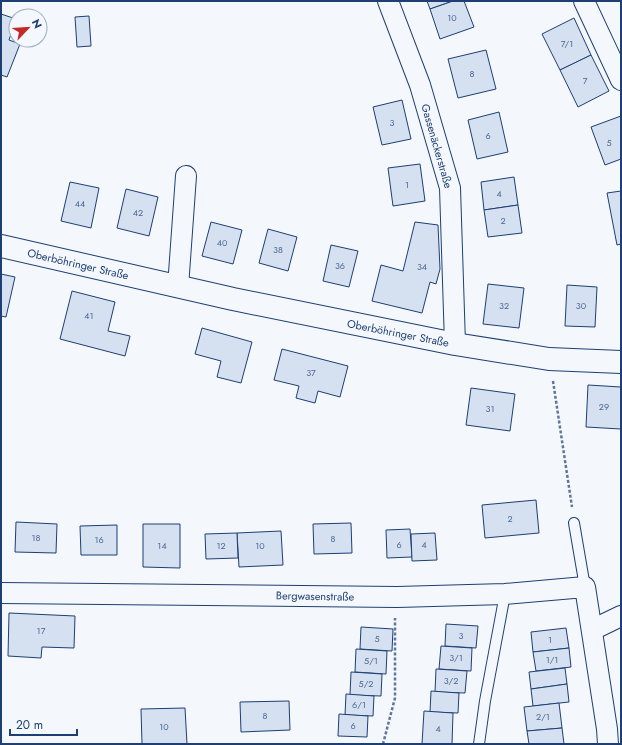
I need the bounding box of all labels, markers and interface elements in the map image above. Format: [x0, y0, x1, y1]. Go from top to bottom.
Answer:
north arrow [8, 8, 48, 48]
house number: 10 [447, 11, 457, 24]
text: N [28, 16, 46, 31]
house number: 7/1 [561, 37, 573, 50]
house number: 8 [470, 67, 475, 80]
house number: 7 [583, 74, 588, 87]
street label: Gassenäckerstraße [417, 102, 457, 190]
house number: 3 [390, 116, 395, 129]
house number: 6 [485, 129, 491, 142]
house number: 5 [606, 136, 612, 149]
house number: 1 [405, 178, 409, 191]
house number: 4 [496, 187, 502, 200]
house number: 44 [75, 197, 85, 210]
house number: 42 [133, 206, 143, 219]
house number: 2 [500, 214, 506, 227]
house number: 40 [217, 236, 228, 249]
house number: 38 [273, 243, 283, 256]
street label: Oberböhringer Straße [26, 245, 131, 284]
house number: 36 [335, 259, 345, 272]
house number: 34 [417, 260, 427, 273]
house number: 32 [499, 299, 509, 312]
house number: 30 [576, 299, 587, 312]
house number: 41 [84, 309, 94, 322]
street label: Oberböhringer Straße [346, 315, 451, 351]
house number: 37 [306, 366, 316, 379]
house number: 29 [599, 400, 609, 413]
house number: 31 [486, 402, 494, 415]
house number: 2 [507, 512, 513, 525]
house number: 18 [32, 531, 41, 544]
house number: 8 [331, 532, 336, 545]
house number: 16 [94, 533, 104, 546]
house number: 6 [396, 538, 402, 551]
house number: 4 [421, 538, 427, 551]
house number: 14 [157, 539, 167, 552]
house number: 12 [216, 539, 226, 552]
house number: 10 [255, 539, 265, 552]
street label: Bergwasenstraße [276, 587, 355, 605]
house number: 17 [37, 624, 46, 637]
house number: 3 [459, 629, 464, 642]
house number: 5 [374, 632, 380, 645]
house number: 1 [548, 633, 552, 646]
house number: 3/1 [449, 651, 463, 664]
house number: 1/1 [546, 653, 558, 666]
house number: 5/1 [364, 654, 378, 667]
house number: 3/2 [444, 674, 458, 687]
house number: 5/2 [359, 677, 373, 690]
house number: 6/1 [352, 698, 366, 711]
house number: 8 [263, 709, 268, 722]
house number: 2/1 [536, 710, 550, 723]
scale bar [10, 711, 77, 737]
text: 20 m [16, 716, 43, 734]
house number: 6 [350, 719, 356, 732]
house number: 10 [159, 720, 169, 733]
house number: 4 [435, 722, 441, 735]

